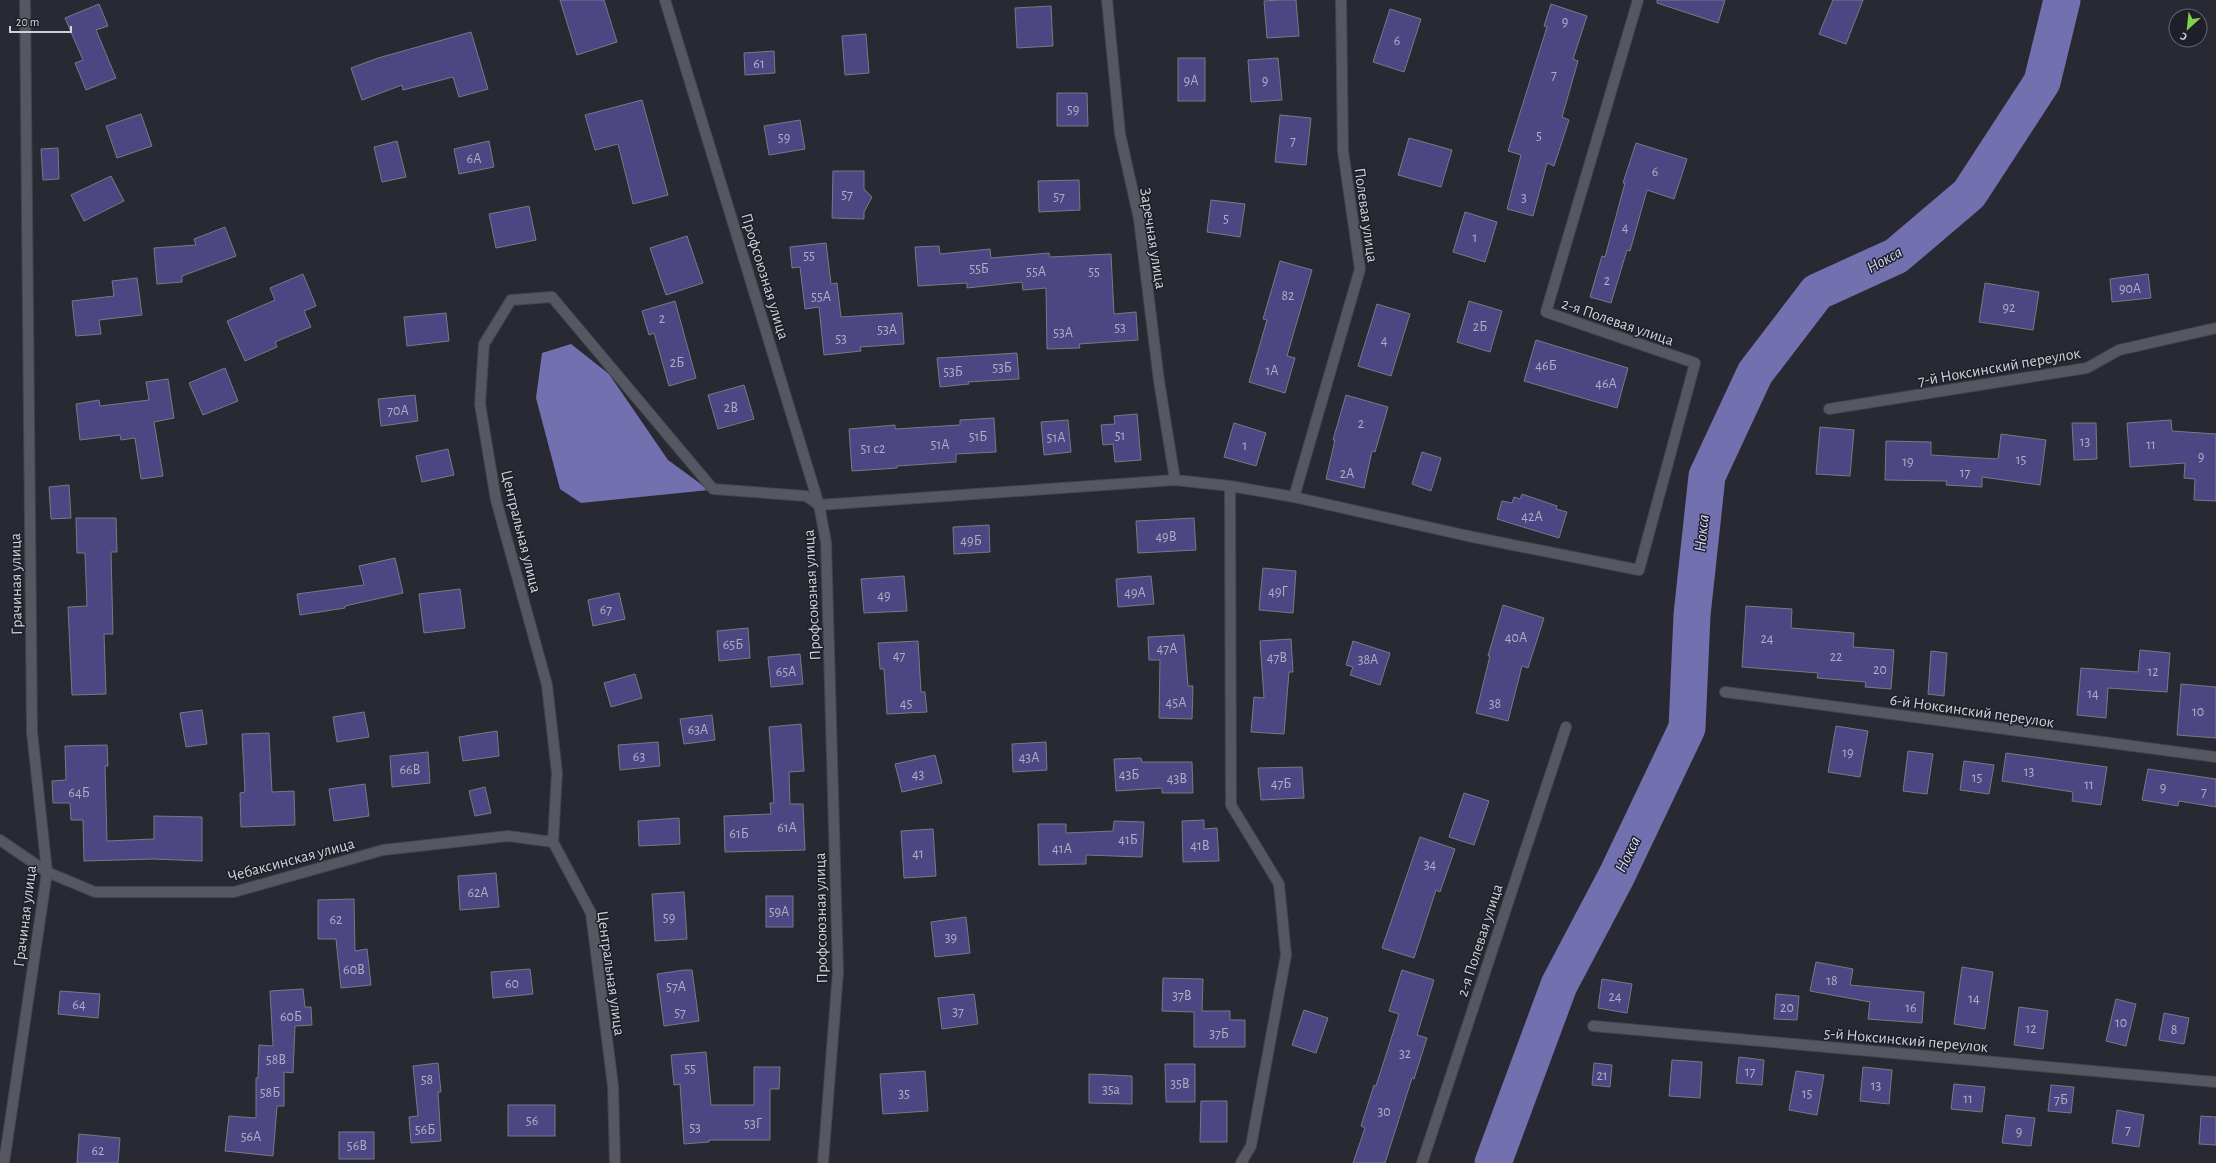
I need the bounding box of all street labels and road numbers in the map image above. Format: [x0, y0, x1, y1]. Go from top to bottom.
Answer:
street label: Полевая улица [1350, 167, 1381, 264]
street label: Заречная улица [1136, 186, 1169, 290]
street label: Профсоюзная улица [737, 211, 792, 342]
street label: 2-я Полевая улица [1559, 295, 1676, 350]
street label: 7-й Ноксинский переулок [1917, 345, 2083, 390]
street label: Центральная улица [497, 468, 544, 594]
street label: Профсоюзная улица [801, 529, 824, 661]
street label: Грачиная улица [7, 533, 26, 635]
street label: 6-й Ноксинский переулок [1889, 692, 2056, 732]
street label: Чебаксинская улица [226, 835, 357, 886]
street label: Профсоюзная улица [812, 852, 831, 984]
street label: Грачиная улица [11, 864, 40, 968]
street label: 2-я Полевая улица [1454, 882, 1507, 999]
street label: Центральная улица [593, 910, 628, 1037]
street label: 5-й Ноксинский переулок [1823, 1025, 1989, 1056]

